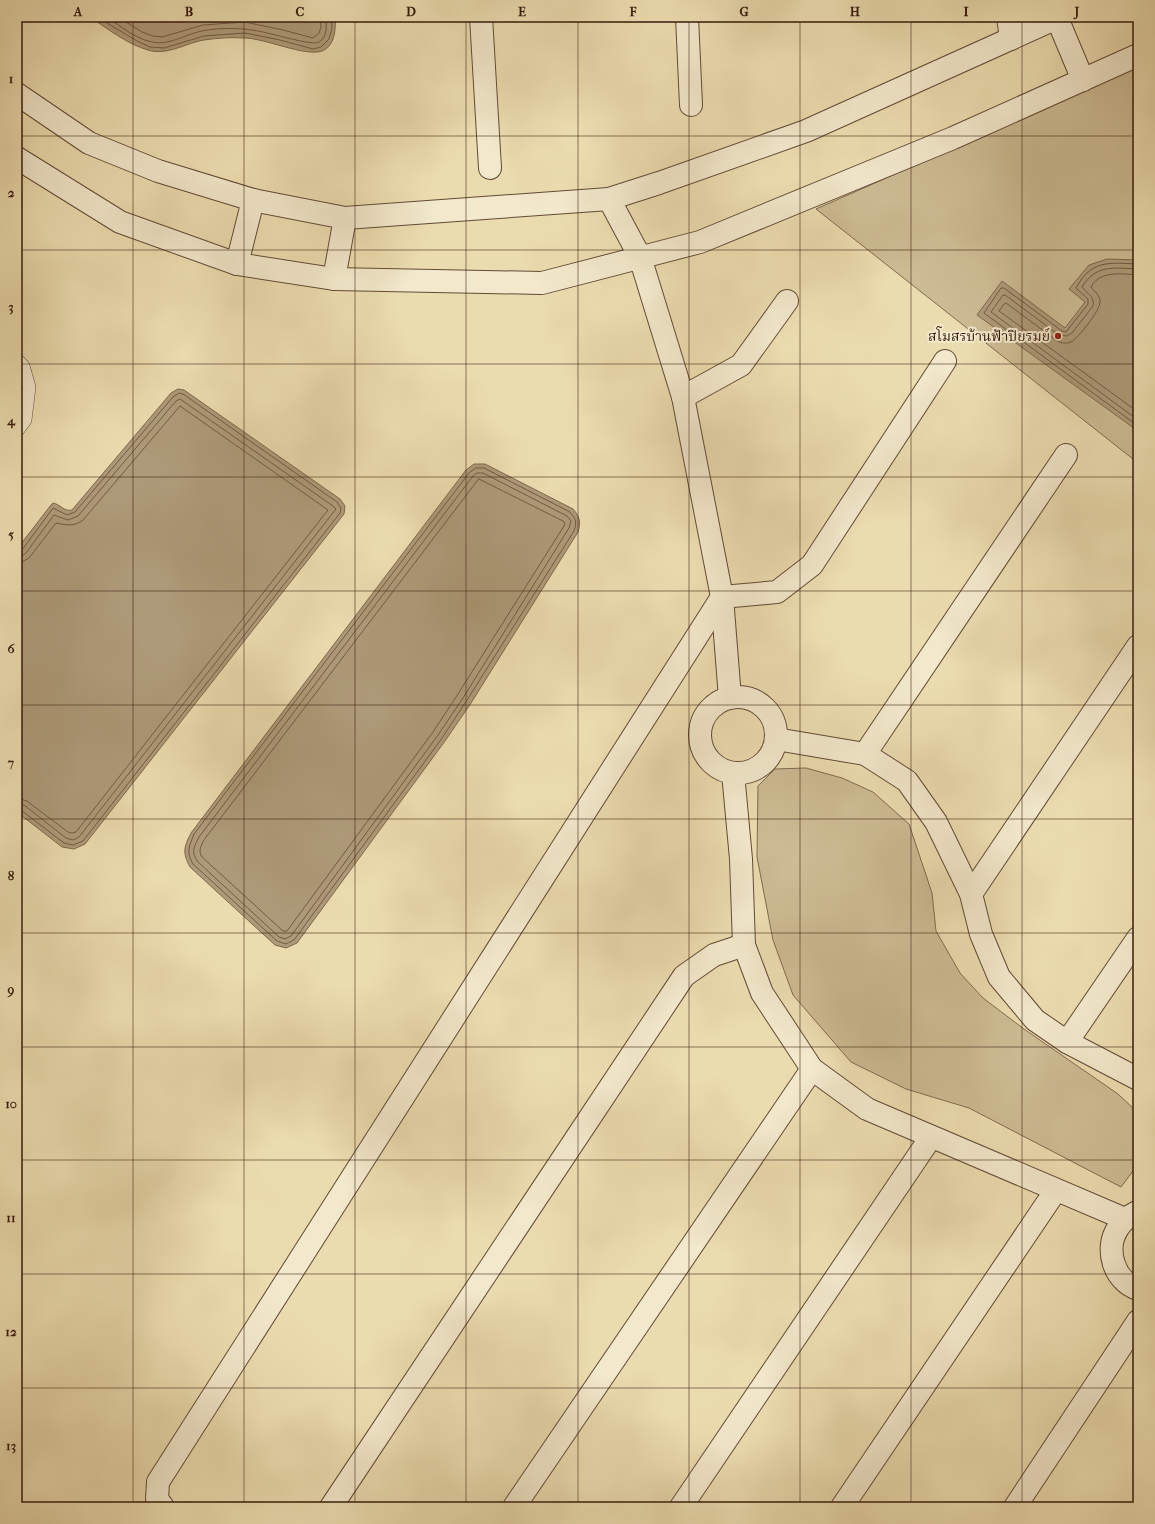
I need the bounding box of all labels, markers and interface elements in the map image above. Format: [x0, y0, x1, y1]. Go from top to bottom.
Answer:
text: A [73, 4, 83, 19]
text: B [185, 4, 194, 19]
text: C [296, 4, 305, 19]
text: D [406, 4, 416, 19]
text: E [518, 4, 526, 19]
text: F [629, 4, 637, 19]
text: G [739, 4, 749, 19]
text: H [850, 4, 861, 19]
text: I [963, 4, 969, 19]
text: J [1073, 4, 1080, 20]
text: 1 [9, 71, 14, 86]
text: 2 [8, 185, 15, 200]
text: 3 [8, 299, 14, 315]
place label: สโมสรบ้านฟ้าปิยรมย์ [928, 326, 1050, 345]
marker: สโมสรบ้านฟ้าปิยรมย์ [1053, 331, 1063, 341]
text: 4 [6, 413, 16, 429]
text: 5 [8, 527, 14, 542]
text: 6 [7, 641, 15, 656]
text: 7 [7, 755, 15, 770]
text: 8 [8, 868, 15, 883]
text: 9 [7, 982, 15, 998]
text: 10 [5, 1096, 17, 1111]
text: 11 [6, 1210, 16, 1225]
text: 12 [5, 1324, 17, 1339]
text: 13 [6, 1438, 16, 1454]

